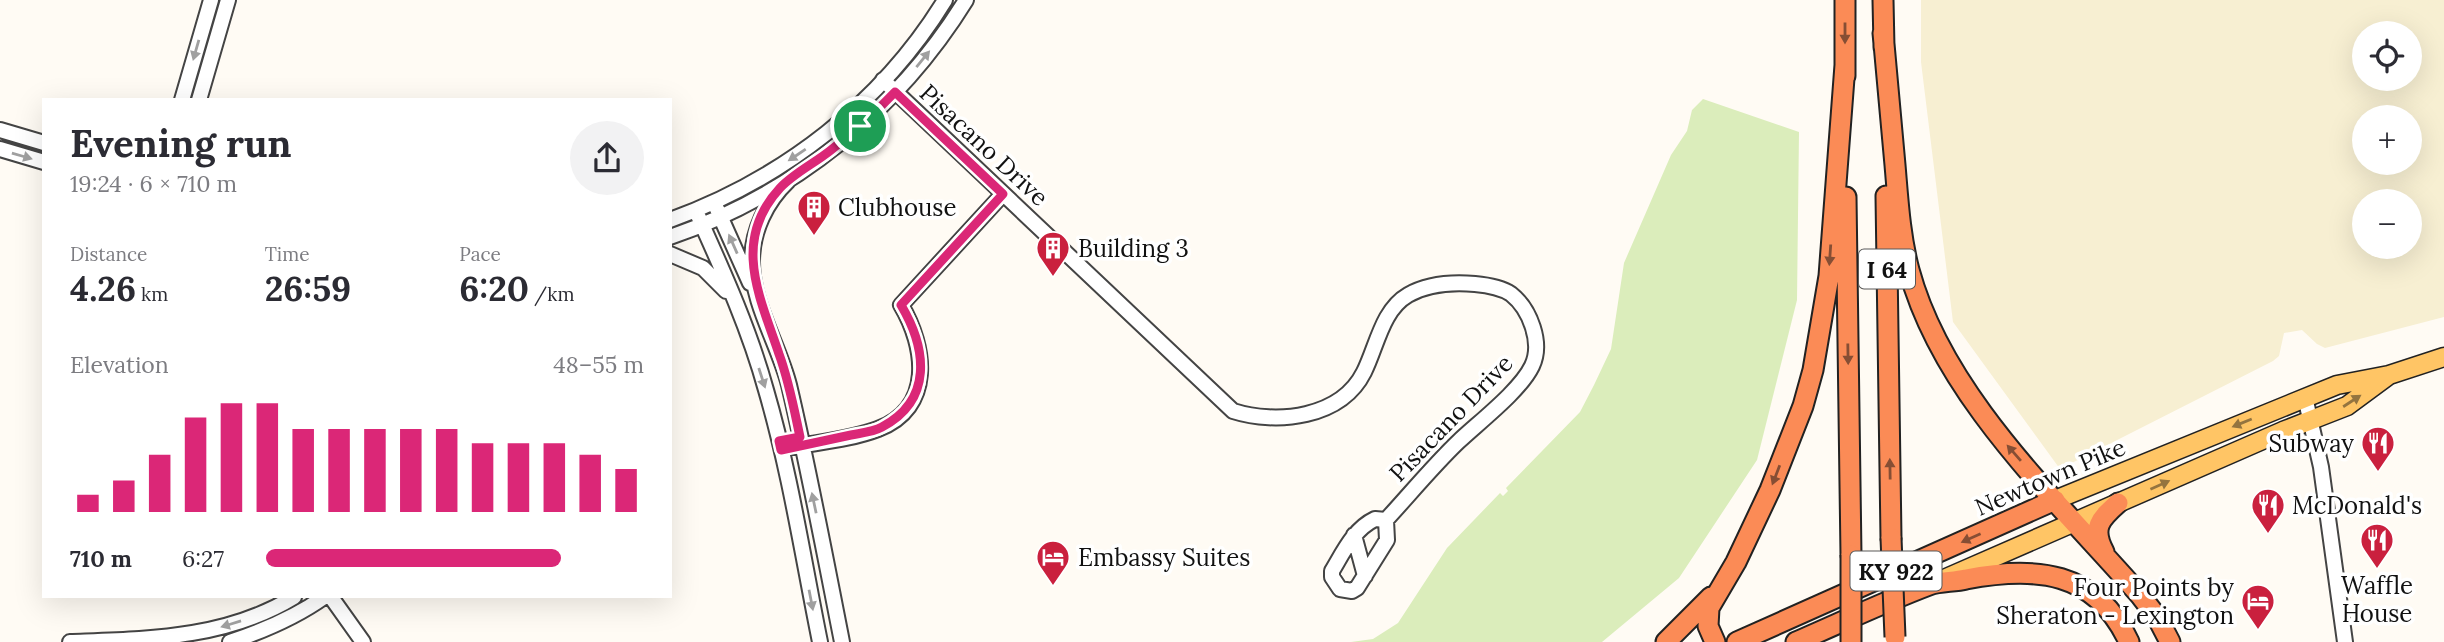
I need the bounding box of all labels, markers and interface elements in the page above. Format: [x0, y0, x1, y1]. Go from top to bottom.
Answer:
map controls [2352, 21, 2422, 259]
button: locate [2352, 21, 2422, 91]
one-way arrow [1839, 22, 1851, 44]
one-way arrow [190, 39, 201, 61]
one-way arrow [915, 51, 930, 69]
street label: Pisacano Drive [913, 77, 1055, 213]
pin [830, 96, 890, 156]
button: + [2352, 105, 2422, 175]
icon: arrive [841, 107, 879, 145]
text: Evening run [70, 119, 292, 167]
button: share [570, 121, 644, 195]
one-way arrow [788, 148, 806, 162]
one-way arrow [12, 151, 33, 161]
text: 19:24 · 6 × 710 m [70, 169, 237, 198]
building icon: Clubhouse [795, 188, 833, 237]
button: − [2352, 189, 2422, 259]
place label: Clubhouse [838, 192, 956, 223]
building icon: Building 3 [1034, 229, 1072, 278]
place label: Building 3 [1078, 233, 1189, 264]
one-way arrow [727, 234, 738, 255]
text: Distance [70, 242, 147, 266]
text: Time [265, 242, 309, 266]
text: Pace [459, 242, 501, 266]
one-way arrow [1824, 245, 1835, 267]
road number: I 64 [1859, 250, 1915, 288]
text: 4.26 [70, 266, 136, 311]
text: 26:59 [265, 266, 351, 311]
text: 6:20 [459, 266, 529, 311]
text: km [136, 282, 168, 306]
text: /km [529, 282, 574, 306]
one-way arrow [1842, 343, 1854, 365]
street label: Pisacano Drive [1383, 348, 1519, 488]
text: Elevation [70, 350, 169, 379]
text: 48–55 m [553, 350, 644, 379]
one-way arrow [758, 368, 768, 389]
one-way arrow [2342, 395, 2362, 408]
one-way arrow [2231, 417, 2252, 428]
restaurant icon: Subway [2359, 424, 2397, 473]
place label: Subway [2269, 428, 2354, 459]
street label: Newtown Pike [1970, 431, 2130, 523]
one-way arrow [2007, 444, 2022, 461]
one-way arrow [1884, 458, 1896, 480]
one-way arrow [1770, 464, 1781, 485]
one-way arrow [2150, 479, 2170, 491]
restaurant icon: McDonald's [2249, 486, 2287, 535]
place label: McDonald's [2292, 490, 2422, 521]
one-way arrow [808, 492, 819, 514]
restaurant icon: Waffle House [2358, 521, 2396, 570]
one-way arrow [1961, 532, 1981, 544]
hotel icon: Embassy Suites [1034, 538, 1072, 587]
place label: Embassy Suites [1078, 542, 1250, 573]
text: 710 m [70, 544, 132, 573]
text: 6:27 [182, 544, 224, 573]
road number: KY 922 [1850, 552, 1941, 590]
place label: Waffle House [2341, 570, 2413, 629]
place label: Four Points by Sheraton - Lexington [1996, 572, 2234, 631]
hotel icon: Four Points by Sheraton - Lexington [2239, 582, 2277, 631]
one-way arrow [806, 589, 817, 611]
one-way arrow [221, 620, 242, 630]

